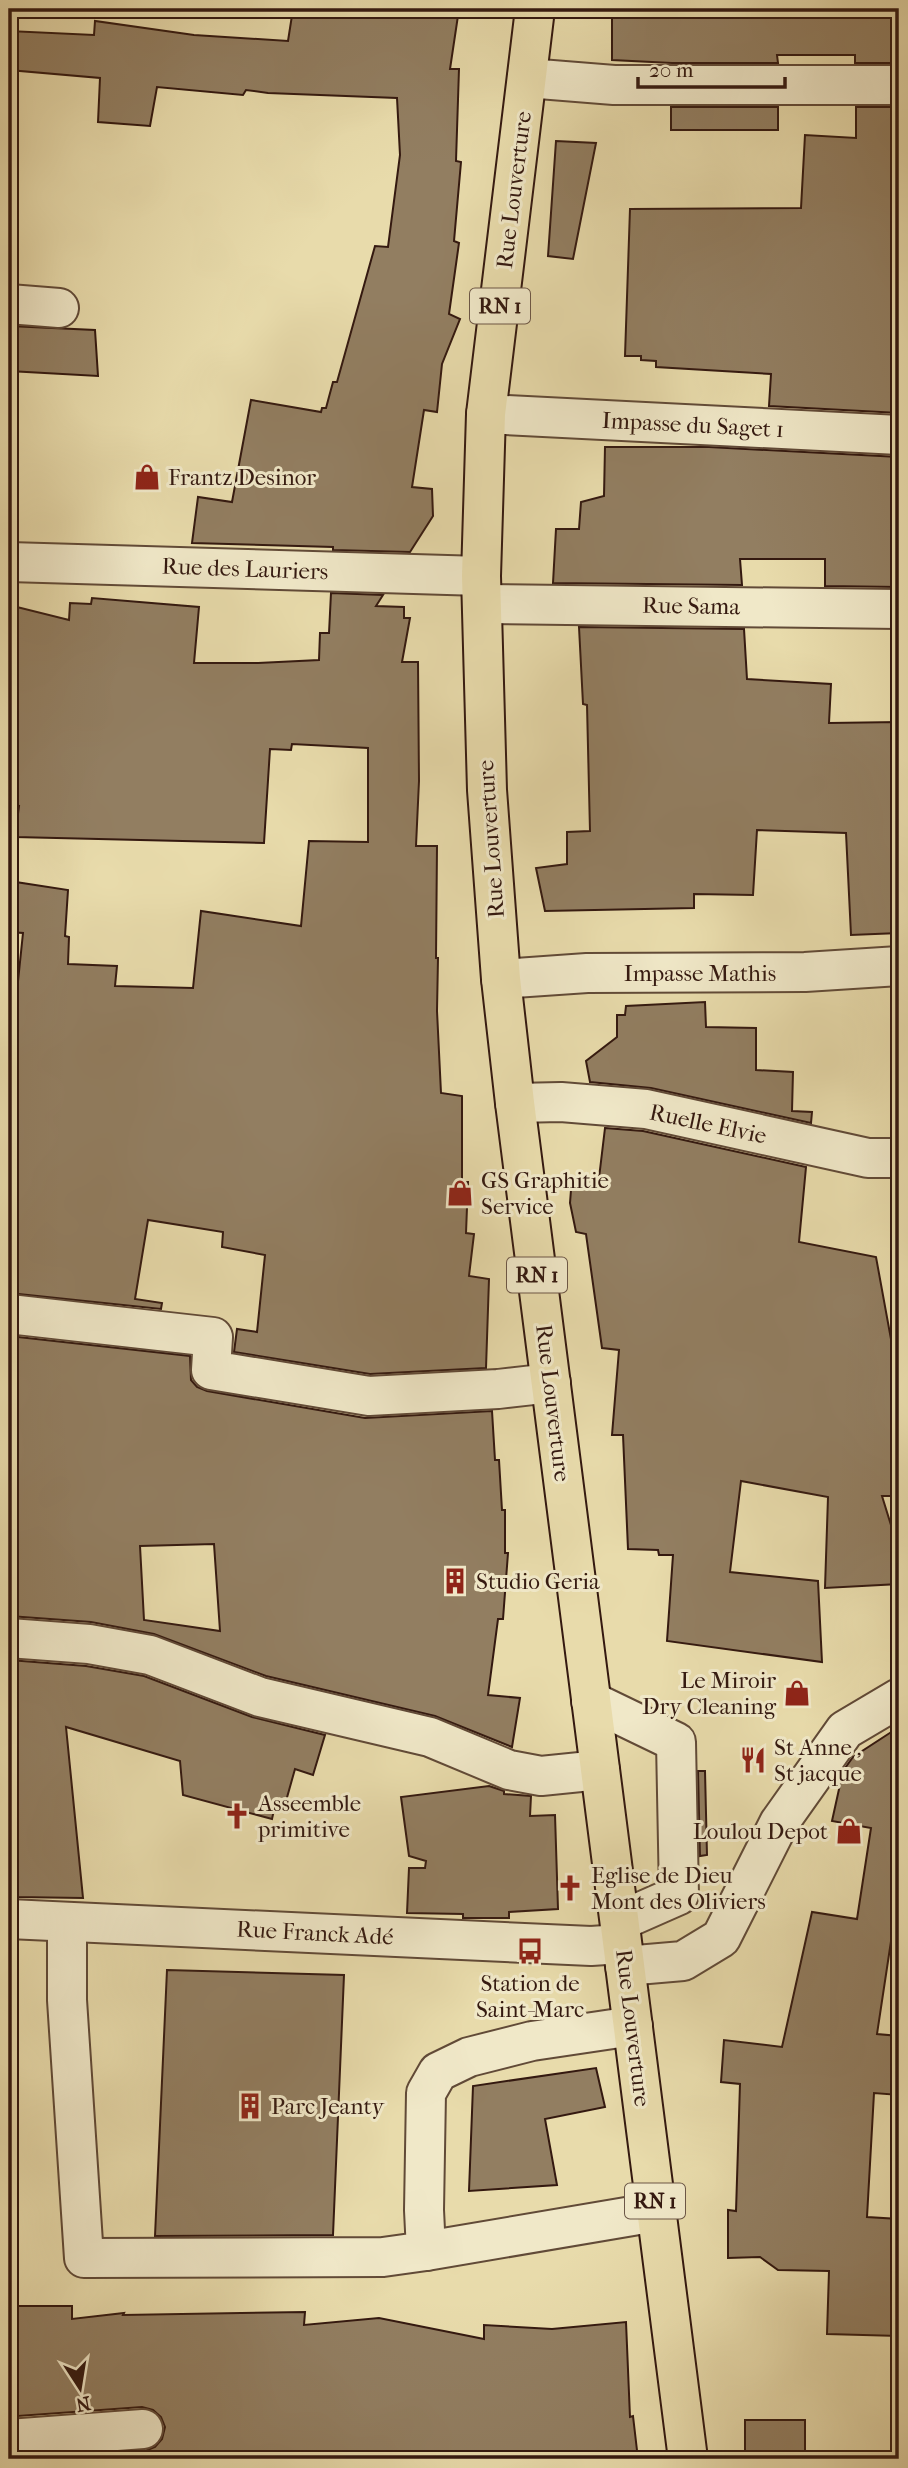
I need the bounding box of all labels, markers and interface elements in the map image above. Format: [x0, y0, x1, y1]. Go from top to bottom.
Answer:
scale bar [638, 46, 786, 90]
text: 20 m [649, 58, 694, 82]
street label: Rue Louverture [491, 110, 537, 270]
road number: RN 1 [470, 288, 530, 324]
street label: Impasse du Saget 1 [601, 407, 785, 443]
shop icon: Frantz Desinor [132, 462, 162, 492]
place label: Frantz Desinor [168, 464, 316, 491]
street label: Rue des Lauriers [161, 553, 329, 585]
street label: Rue Sama [642, 592, 740, 620]
street label: Rue Louverture [472, 759, 510, 919]
street label: Impasse Mathis [624, 960, 776, 987]
street label: Ruelle Elvie [647, 1098, 769, 1150]
place label: GS Graphitie Service [481, 1167, 609, 1220]
shop icon: GS Graphitie Service [445, 1178, 475, 1208]
road number: RN 1 [507, 1258, 567, 1292]
street label: Rue Louverture [530, 1323, 576, 1483]
building icon: Studio Geria [440, 1566, 470, 1596]
place label: Studio Geria [476, 1568, 600, 1595]
place label: Le Miroir Dry Cleaning [642, 1667, 777, 1720]
shop icon: Le Miroir Dry Cleaning [782, 1678, 812, 1708]
place label: St Anne , St jacque [774, 1734, 862, 1787]
restaurant icon: St Anne , St jacque [738, 1745, 768, 1775]
place label: Asseemble primitive [257, 1790, 361, 1843]
church icon: Asseemble primitive [222, 1801, 252, 1831]
shop icon: Loulou Depot [834, 1816, 864, 1846]
place label: Loulou Depot [693, 1818, 828, 1845]
place label: Eglise de Dieu Mont des Oliviers [591, 1862, 766, 1915]
church icon: Eglise de Dieu Mont des Oliviers [555, 1873, 585, 1903]
street label: Rue Franck Adé [236, 1915, 394, 1951]
bus stop icon: Station de Saint-Marc [515, 1936, 545, 1966]
street label: Rue Louverture [610, 1948, 656, 2108]
place label: Station de Saint-Marc [476, 1970, 584, 2023]
building icon: Parc Jeanty [235, 2091, 265, 2121]
place label: Parc Jeanty [271, 2093, 385, 2120]
road number: RN 1 [625, 2184, 685, 2218]
north arrow [46, 2352, 116, 2422]
text: N [73, 2391, 93, 2416]

